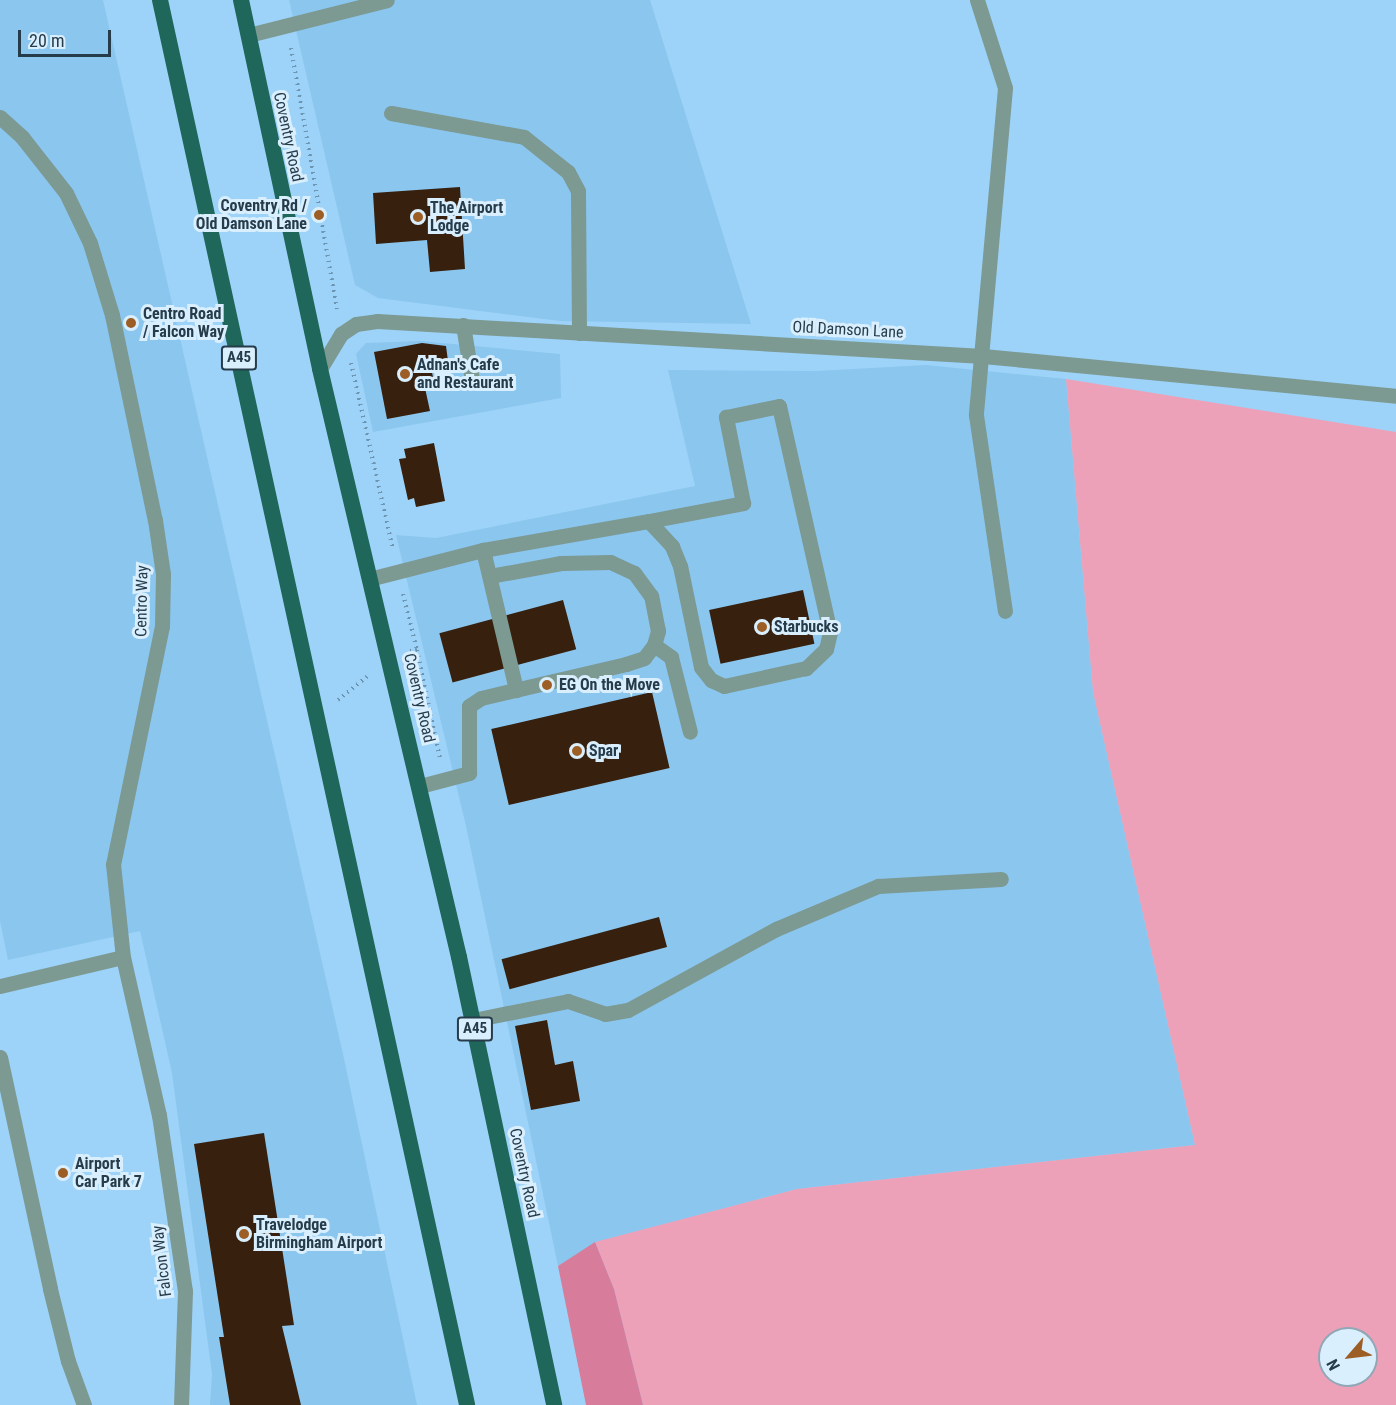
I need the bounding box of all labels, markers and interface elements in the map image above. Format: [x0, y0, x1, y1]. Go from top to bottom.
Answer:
scale bar [21, 18, 114, 56]
text: 20 m [29, 30, 64, 51]
street label: Coventry Road [269, 90, 307, 184]
place label: Coventry Rd / Old Damson Lane [196, 196, 307, 234]
place label: The Airport Lodge [430, 198, 503, 236]
marker: Coventry Rd / Old Damson Lane [312, 208, 326, 222]
marker: The Airport Lodge [411, 210, 425, 224]
place label: Centro Road / Falcon Way [143, 304, 224, 342]
marker: Centro Road / Falcon Way [124, 316, 138, 330]
street label: Old Damson Lane [792, 318, 904, 342]
road number: A45 [220, 346, 258, 370]
place label: Adnan's Cafe and Restaurant [417, 355, 513, 393]
marker: Adnan's Cafe and Restaurant [398, 367, 412, 381]
street label: Centro Way [132, 565, 152, 637]
place label: Starbucks [774, 617, 838, 637]
marker: Starbucks [755, 620, 769, 634]
street label: Coventry Road [399, 651, 439, 745]
place label: EG On the Move [559, 675, 660, 695]
marker: EG On the Move [540, 678, 554, 692]
place label: Spar [589, 741, 618, 761]
marker: Spar [570, 744, 584, 758]
road number: A45 [456, 1017, 494, 1041]
street label: Coventry Road [505, 1126, 543, 1220]
place label: Airport Car Park 7 [75, 1154, 142, 1192]
marker: Airport Car Park 7 [56, 1166, 70, 1180]
place label: Travelodge Birmingham Airport [256, 1215, 382, 1253]
street label: Falcon Way [148, 1224, 176, 1298]
marker: Travelodge Birmingham Airport [237, 1227, 251, 1241]
north arrow [1318, 1327, 1378, 1387]
text: N [1323, 1356, 1344, 1374]

